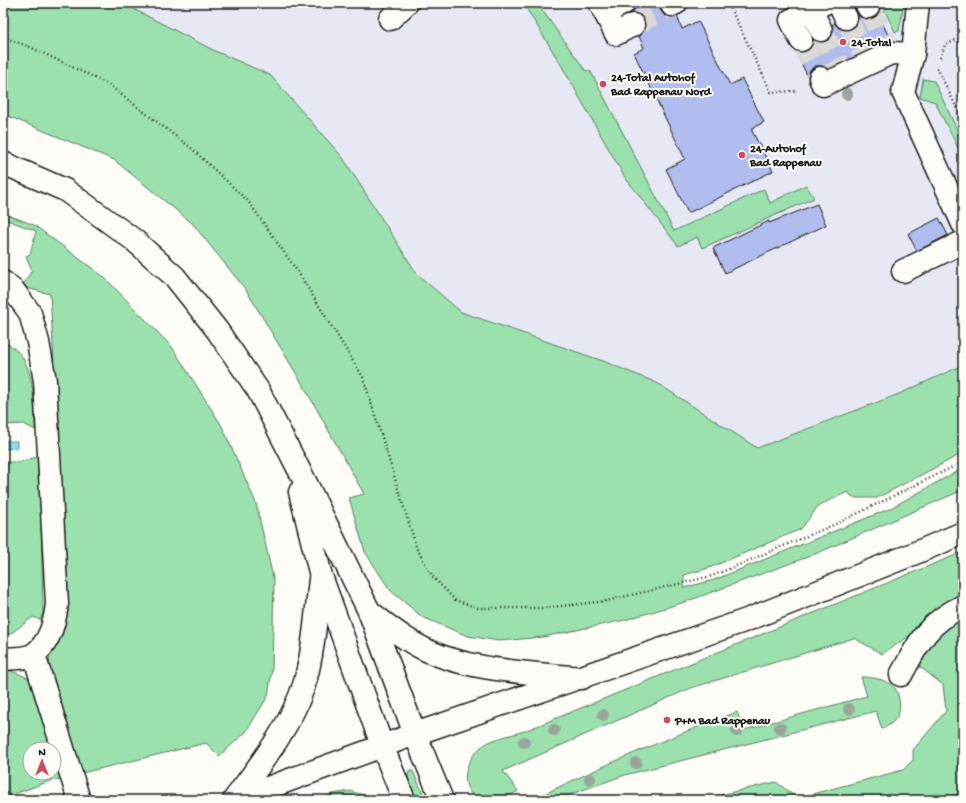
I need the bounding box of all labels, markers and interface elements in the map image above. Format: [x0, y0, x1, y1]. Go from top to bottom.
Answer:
marker: 24-Total [838, 37, 848, 47]
place label: 24-Total [851, 37, 892, 51]
place label: 24-Total Autohof Bad Rappenau Nord [610, 72, 713, 100]
marker: 24-Total Autohof Bad Rappenau Nord [598, 79, 608, 89]
place label: 24-Autohof Bad Rappenau [749, 143, 822, 171]
marker: 24-Autohof Bad Rappenau [737, 150, 747, 160]
marker: P+M Bad Rappenau [662, 715, 672, 725]
place label: P+M Bad Rappenau [674, 715, 771, 729]
north arrow [22, 741, 62, 781]
text: N [38, 747, 46, 759]

